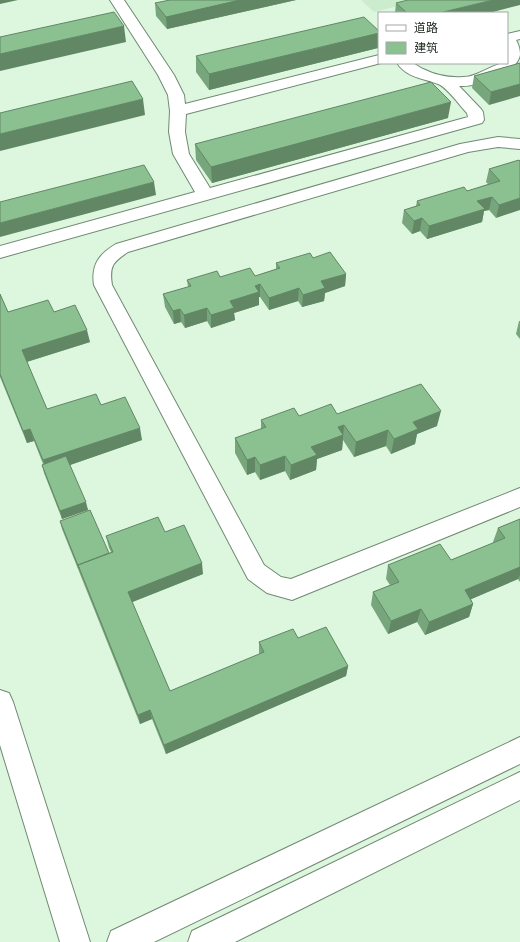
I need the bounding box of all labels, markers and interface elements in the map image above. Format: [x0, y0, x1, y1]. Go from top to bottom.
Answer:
legend [378, 12, 508, 64]
text: 道路 [414, 21, 438, 35]
text: 建筑 [414, 41, 438, 55]

